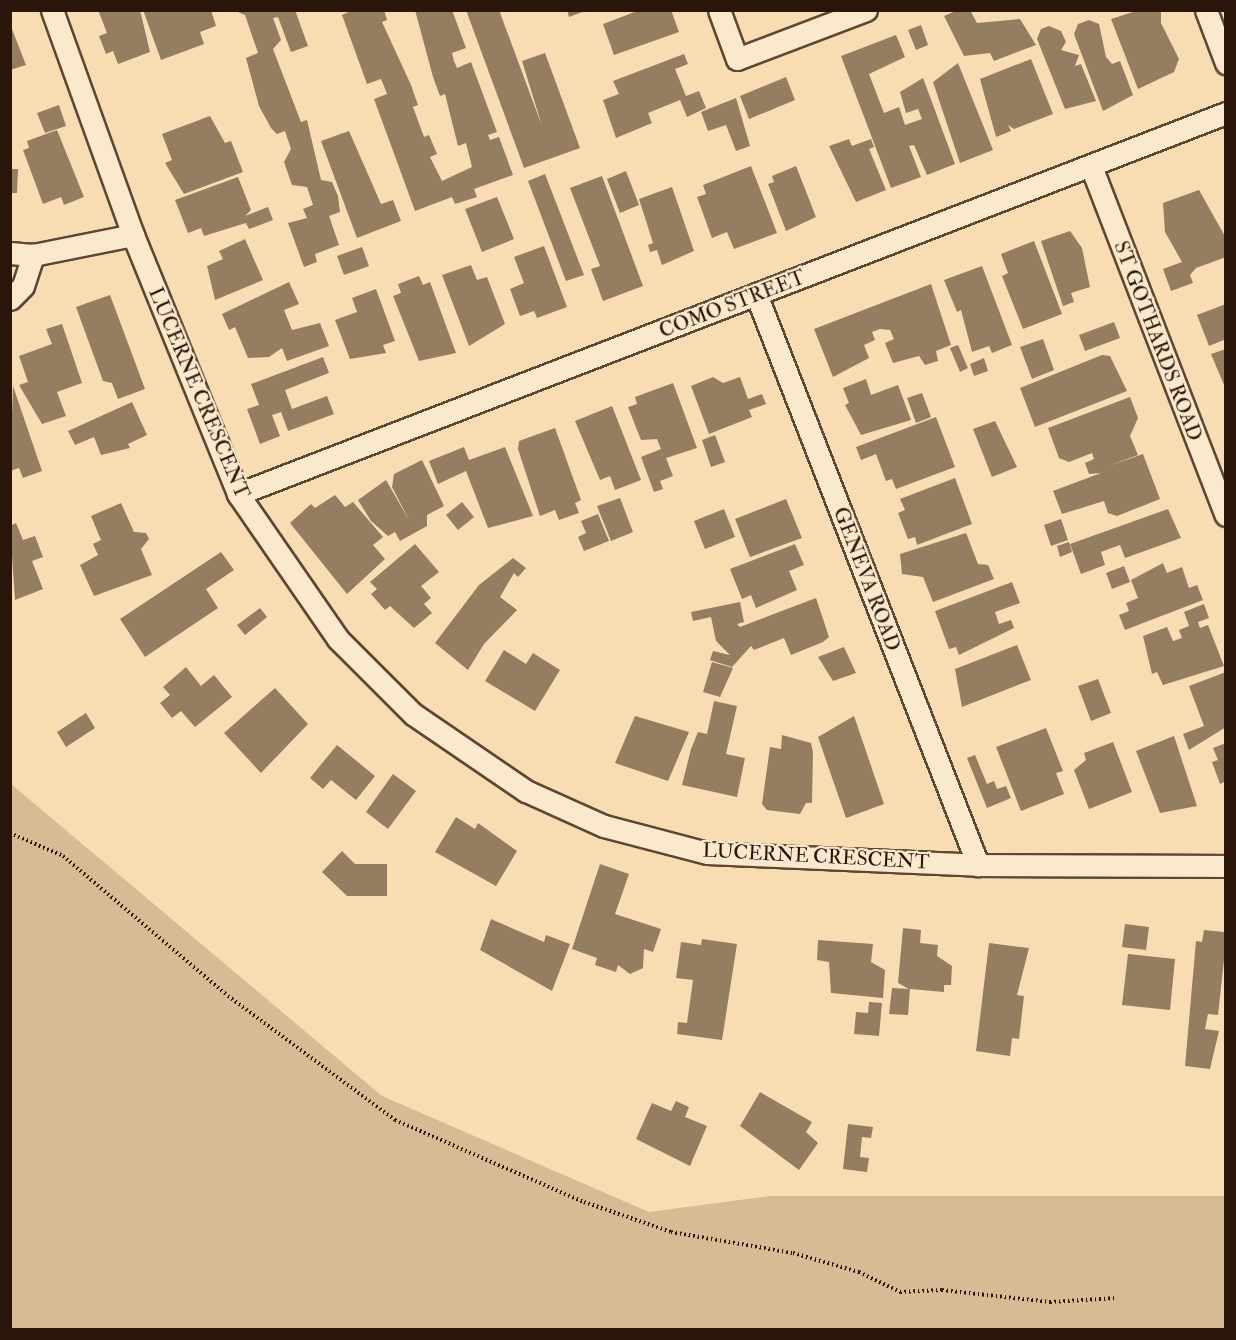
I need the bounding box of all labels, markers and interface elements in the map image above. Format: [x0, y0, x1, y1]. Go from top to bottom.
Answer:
street label: ST GOTHARDS ROAD [1109, 238, 1207, 444]
street label: COMO STREET [656, 265, 808, 343]
street label: LUCERNE CRESCENT [144, 284, 254, 502]
street label: GENEVA ROAD [828, 504, 906, 654]
street label: LUCERNE CRESCENT [702, 838, 930, 874]

